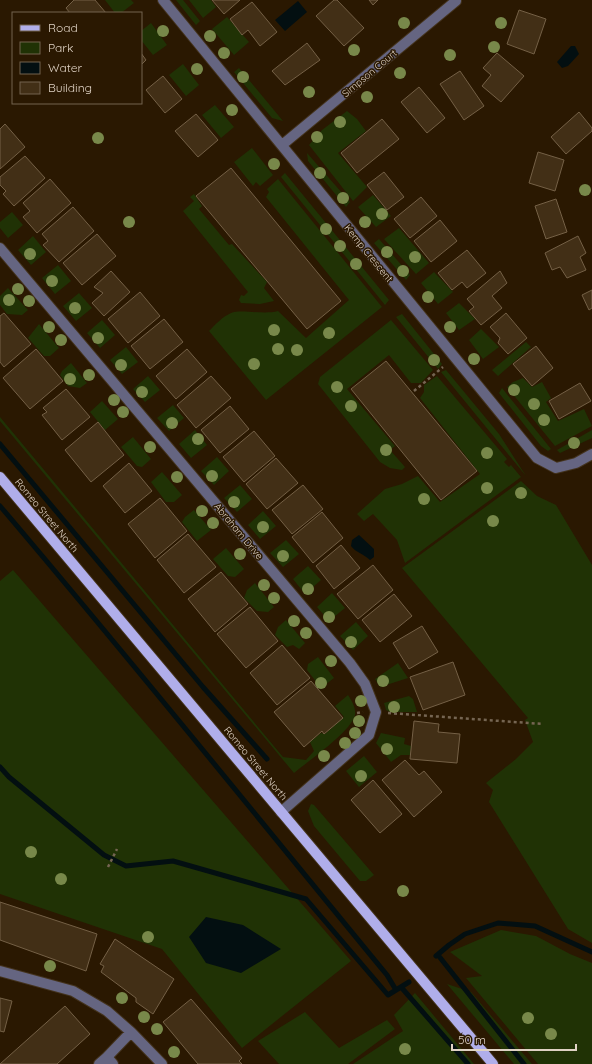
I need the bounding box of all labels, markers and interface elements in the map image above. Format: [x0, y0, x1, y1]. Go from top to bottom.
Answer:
legend [12, 12, 142, 104]
text: Road [48, 20, 78, 35]
text: Park [48, 40, 73, 55]
street label: Simpson Court [339, 46, 400, 100]
text: Water [48, 60, 83, 75]
text: Building [48, 80, 92, 95]
street label: Kemp Crescent [341, 222, 396, 285]
street label: Romeo Street North [12, 476, 81, 555]
street label: Abraham Drive [211, 500, 266, 563]
street label: Romeo Street North [221, 724, 290, 803]
scale bar [452, 1026, 576, 1052]
text: 50 m [458, 1032, 486, 1047]

